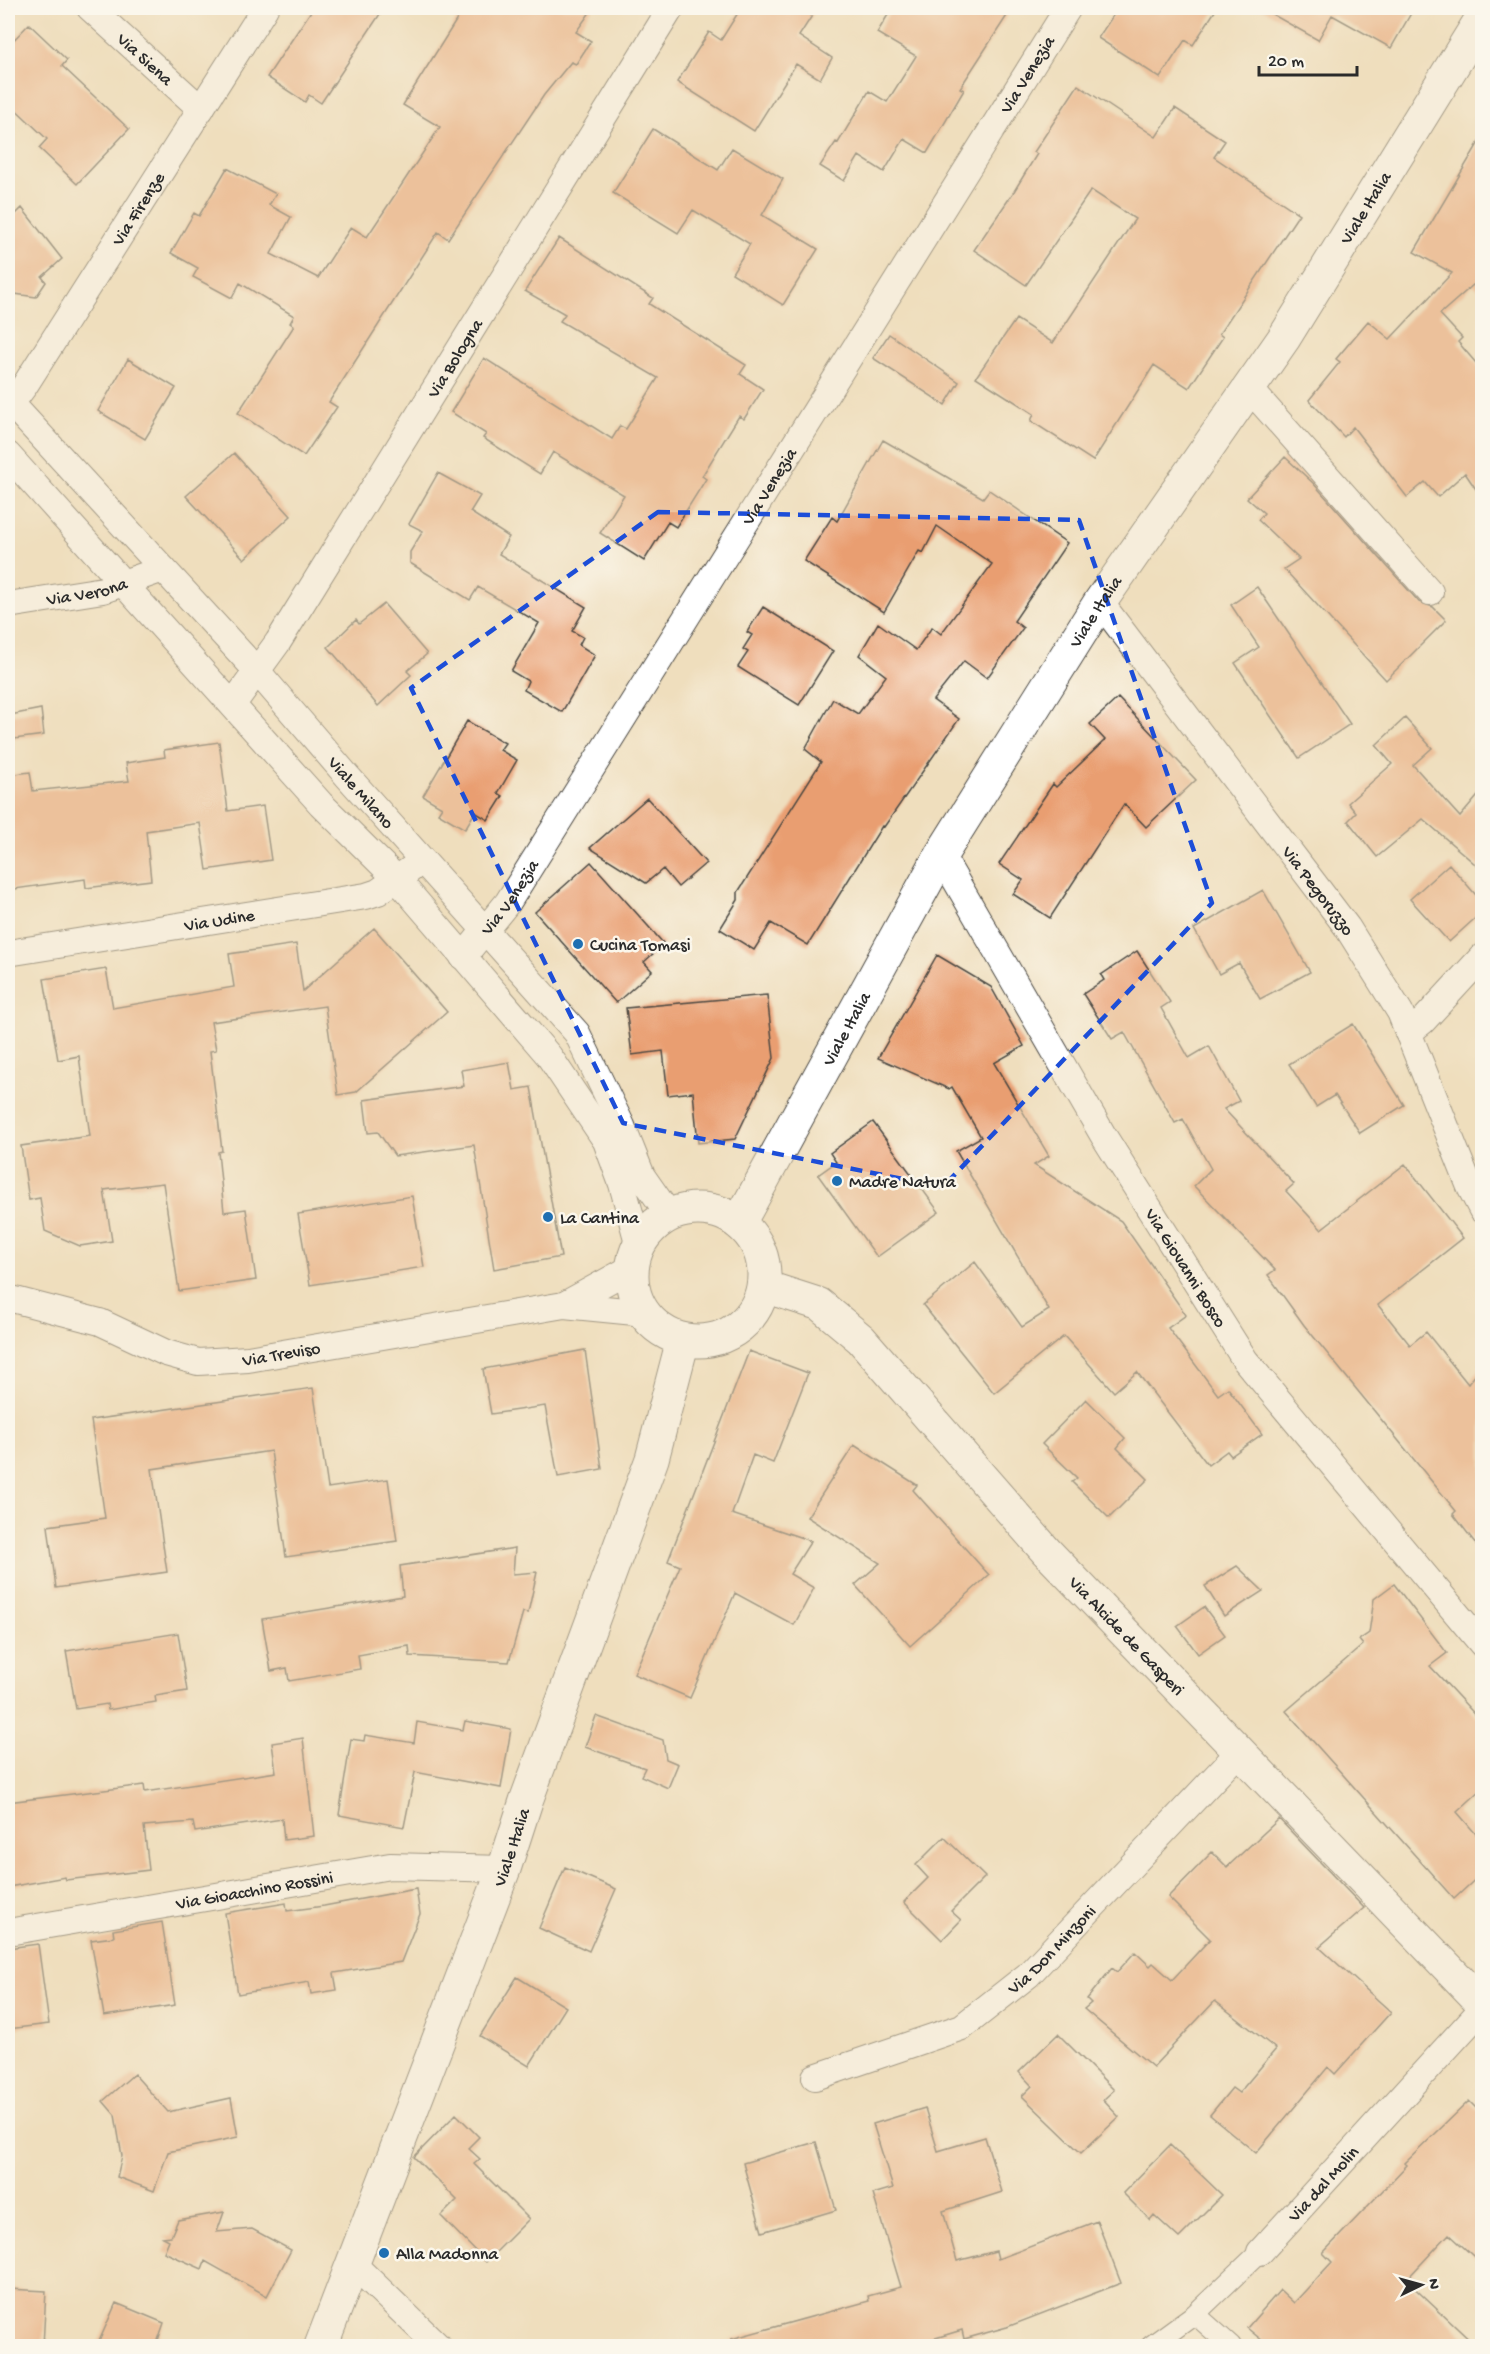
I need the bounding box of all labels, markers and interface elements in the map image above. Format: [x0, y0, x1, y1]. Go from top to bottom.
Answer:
street label: Via Siena [111, 29, 177, 92]
street label: Via Venezia [996, 32, 1061, 119]
scale bar [1259, 39, 1356, 77]
text: 20 m [1268, 52, 1304, 73]
street label: Viale Italia [1336, 168, 1398, 250]
street label: Via Firenze [108, 169, 171, 251]
street label: Via Bologna [423, 315, 489, 403]
street label: Via Venezia [738, 444, 803, 531]
street label: Viale Italia [1065, 572, 1128, 653]
street label: Via Verona [44, 574, 132, 612]
street label: Viale Milano [321, 752, 397, 834]
street label: Via Pegoruzzo [1276, 842, 1358, 940]
street label: Via Venezia [477, 856, 545, 941]
street label: Via Udine [182, 906, 257, 938]
place label: Cucina Tomasi [590, 936, 691, 957]
marker: Cucina Tomasi [571, 937, 585, 951]
street label: Viale Italia [819, 988, 877, 1071]
place label: Madre Natura [849, 1173, 957, 1194]
marker: Madre Natura [830, 1174, 844, 1188]
street label: Via Giovanni Bosco [1139, 1204, 1230, 1332]
place label: La Cantina [560, 1209, 640, 1230]
marker: La Cantina [541, 1210, 555, 1224]
street label: Via Treviso [241, 1339, 322, 1372]
street label: Via Alcide de Gasperi [1063, 1572, 1188, 1701]
street label: Viale Italia [490, 1805, 536, 1891]
street label: Via Gioacchino Rossini [174, 1868, 335, 1916]
street label: Via Don Minzoni [1004, 1902, 1102, 2000]
street label: Via dal Molin [1284, 2142, 1365, 2228]
place label: Alla Madonna [396, 2245, 499, 2266]
marker: Alla Madonna [377, 2246, 391, 2260]
north arrow [1391, 2255, 1451, 2315]
text: N [1423, 2278, 1442, 2291]

